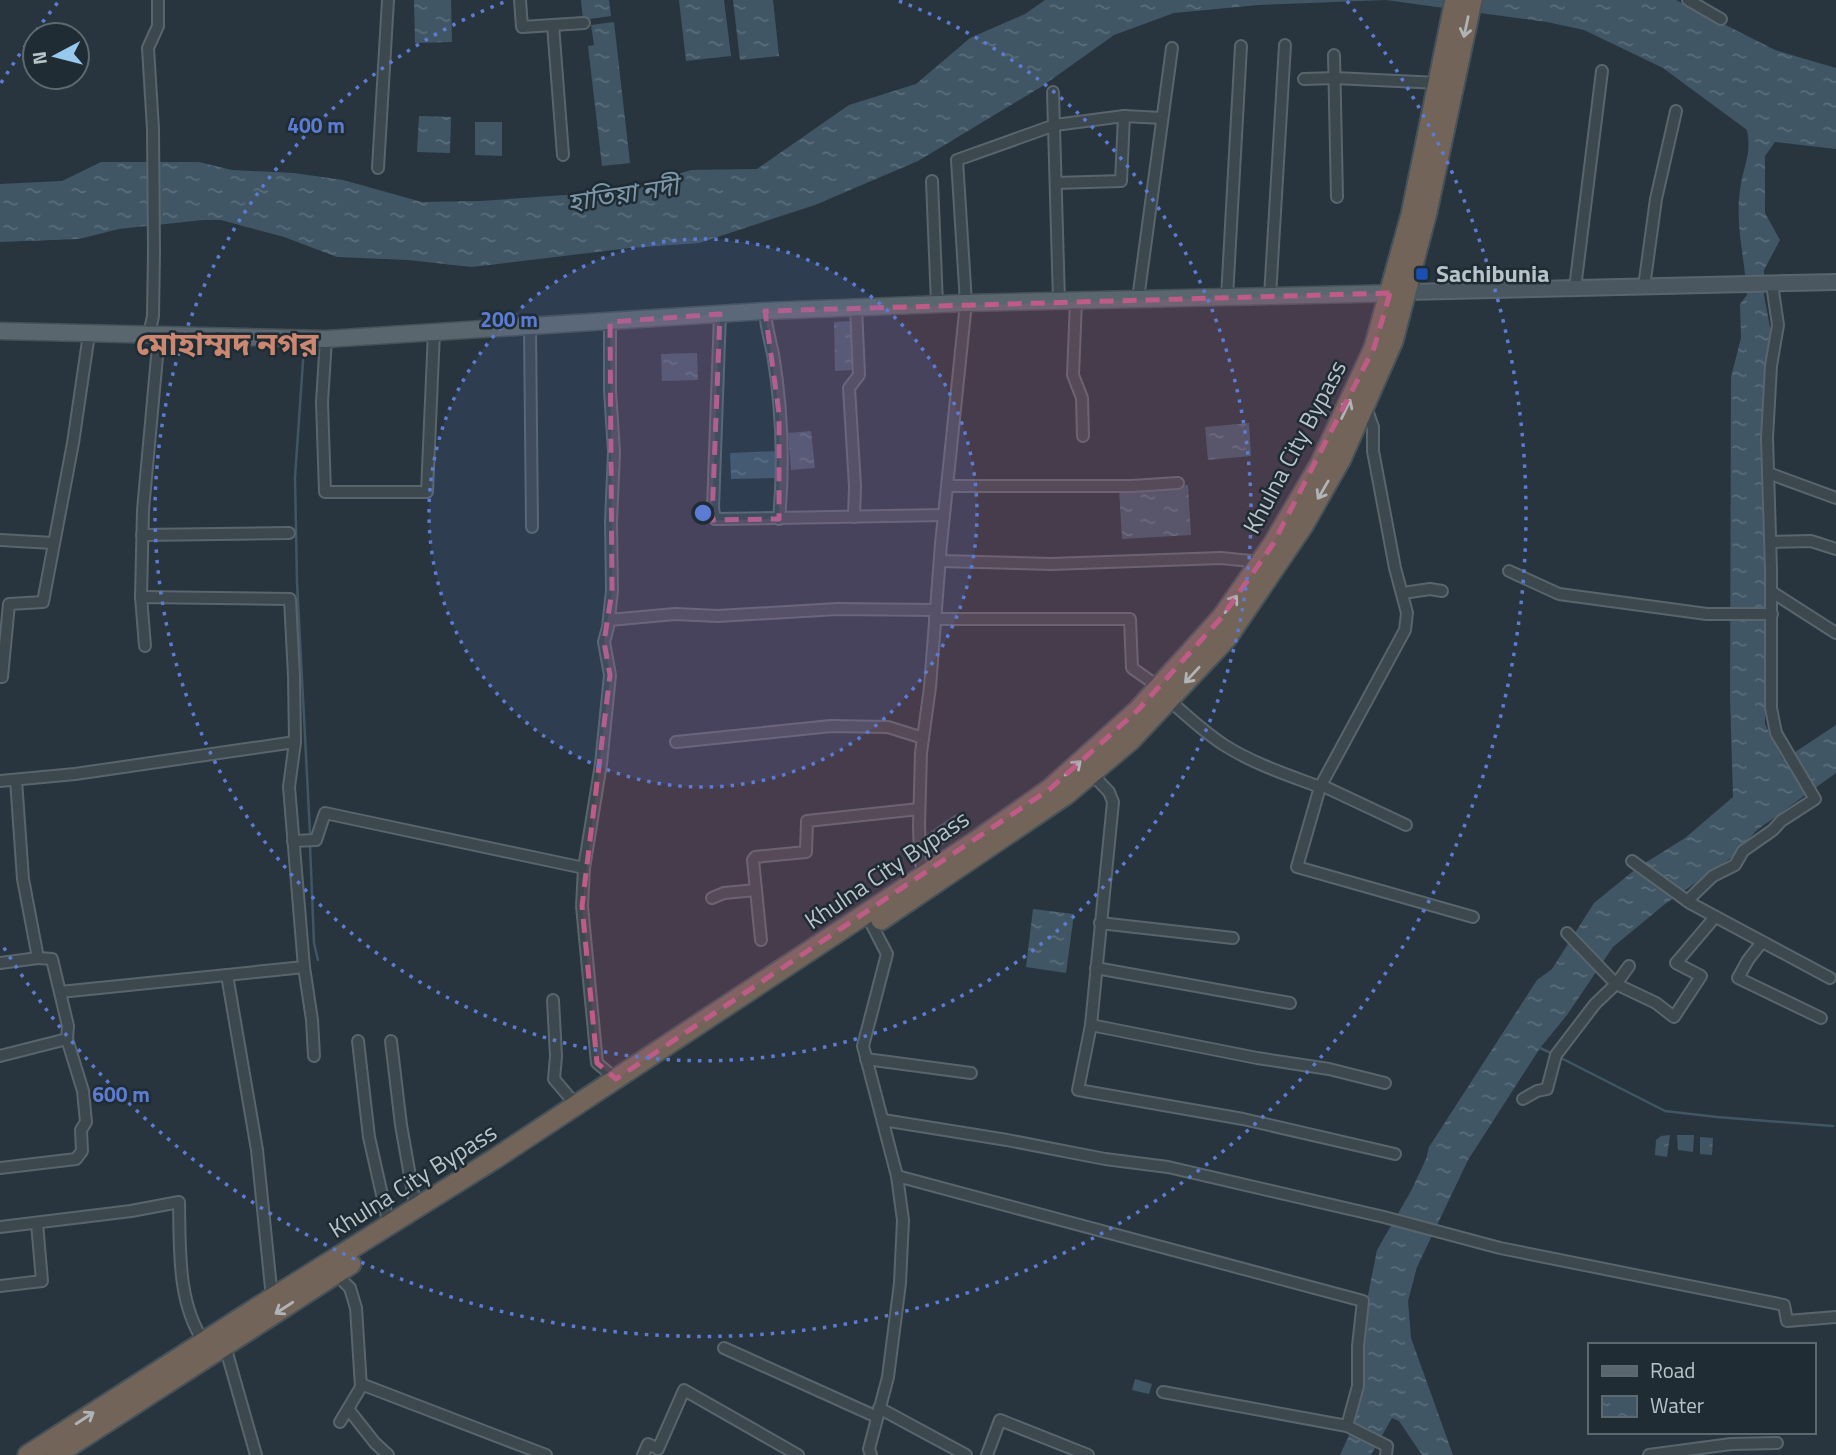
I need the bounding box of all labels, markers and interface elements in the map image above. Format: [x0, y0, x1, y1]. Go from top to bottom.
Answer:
one-way arrow [1459, 15, 1472, 37]
north arrow [21, 21, 91, 91]
text: N [23, 50, 54, 66]
text: 400 m [287, 109, 345, 141]
water label: হাতিয়া নদী [565, 165, 686, 222]
place label: Sachibunia [1436, 255, 1550, 291]
marker: Sachibunia [1414, 266, 1430, 282]
text: 200 m [480, 303, 538, 335]
district label: মোহাম্মদ নগর [136, 319, 319, 367]
street label: Khulna City Bypass [1233, 353, 1355, 540]
one-way arrow [1339, 399, 1353, 420]
one-way arrow [1316, 480, 1330, 500]
centre of rings [691, 501, 715, 525]
one-way arrow [1223, 595, 1238, 614]
one-way arrow [1184, 666, 1201, 683]
one-way arrow [1064, 760, 1082, 776]
street label: Khulna City Bypass [797, 801, 976, 938]
text: 600 m [92, 1078, 150, 1110]
street label: Khulna City Bypass [322, 1114, 503, 1246]
one-way arrow [275, 1301, 295, 1315]
legend [1588, 1343, 1815, 1434]
text: Road [1650, 1354, 1695, 1386]
text: Water [1650, 1389, 1704, 1421]
one-way arrow [75, 1411, 95, 1425]

